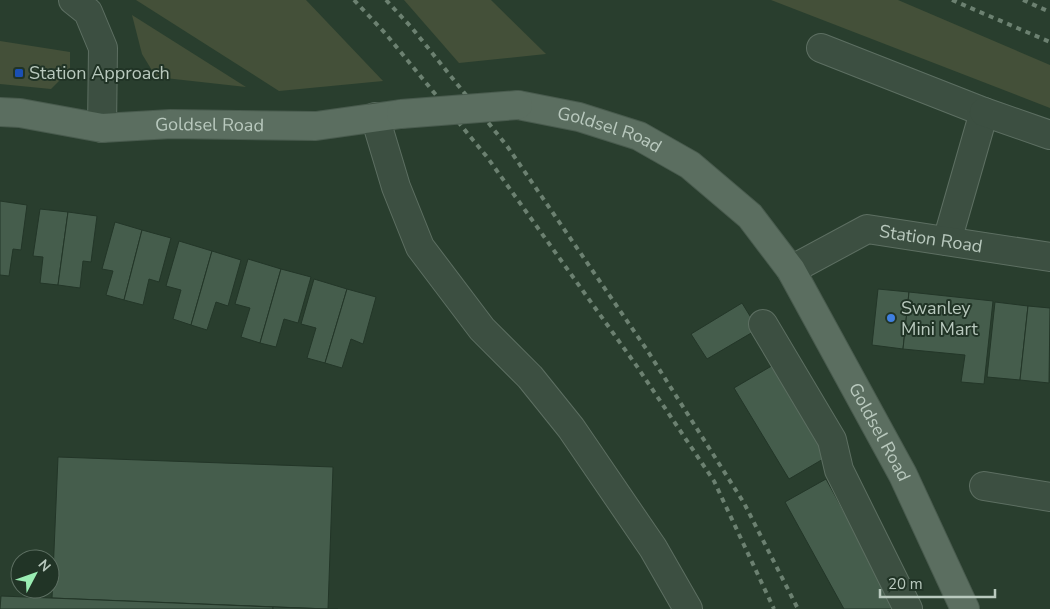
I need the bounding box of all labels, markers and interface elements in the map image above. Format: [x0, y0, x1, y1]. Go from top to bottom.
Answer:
place label: Station Approach [29, 61, 170, 85]
marker: Station Approach [13, 67, 25, 79]
street label: Goldsel Road [555, 101, 666, 158]
street label: Goldsel Road [154, 112, 264, 137]
street label: Station Road [878, 219, 984, 259]
place label: Swanley Mini Mart [901, 296, 978, 341]
marker: Swanley Mini Mart [885, 312, 897, 324]
street label: Goldsel Road [843, 379, 916, 485]
north arrow [10, 549, 60, 599]
text: N [34, 556, 55, 576]
scale bar [880, 566, 995, 598]
text: 20 m [888, 574, 923, 594]

